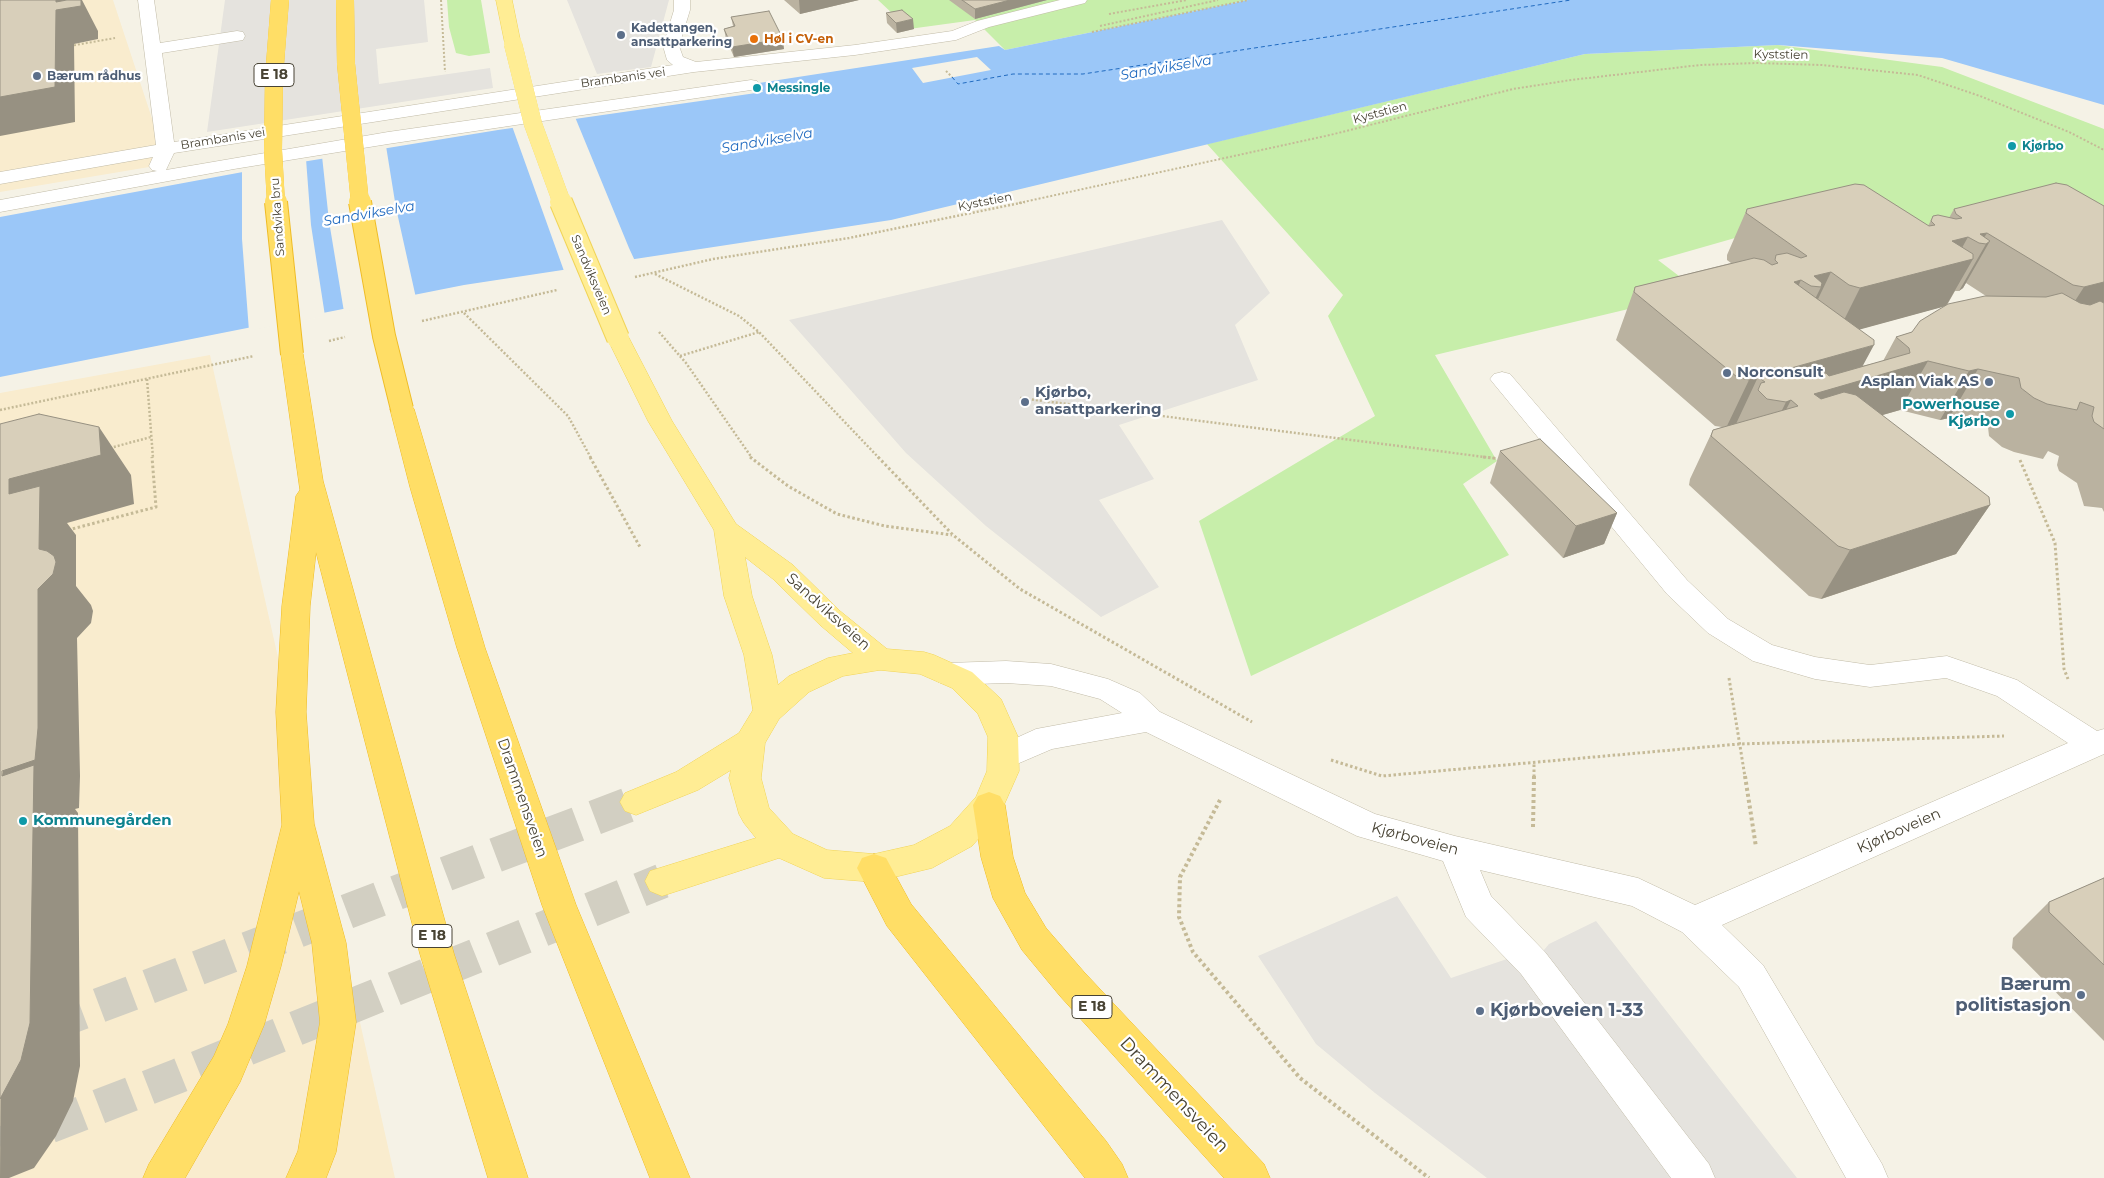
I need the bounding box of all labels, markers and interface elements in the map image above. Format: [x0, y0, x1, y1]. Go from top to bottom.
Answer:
place label: Kadettangen, ansattparkering [631, 21, 732, 49]
marker: Kadettangen, ansattparkering [615, 29, 627, 41]
place label: Høl i CV-en [764, 32, 833, 46]
marker: Høl i CV-en [748, 33, 760, 45]
street label: Kyststien [1753, 47, 1809, 63]
water label: Sandvikselva [1119, 52, 1213, 84]
road number: E 18 [254, 64, 294, 86]
street label: Brambanis vei [580, 65, 666, 91]
place label: Bærum rådhus [47, 69, 141, 83]
marker: Bærum rådhus [31, 70, 43, 82]
place label: Messingle [767, 81, 830, 95]
marker: Messingle [751, 82, 763, 94]
street label: Kyststien [1352, 99, 1408, 127]
street label: Brambanis vei [180, 125, 266, 153]
water label: Sandvikselva [720, 125, 814, 157]
place label: Kjørbo [2022, 139, 2064, 153]
marker: Kjørbo [2006, 140, 2018, 152]
street label: Sandvika bru [268, 177, 288, 257]
street label: Kyststien [957, 190, 1013, 214]
water label: Sandvikselva [322, 198, 416, 230]
street label: Sandviksveien [568, 233, 614, 317]
place label: Norconsult [1737, 364, 1824, 382]
marker: Norconsult [1721, 367, 1733, 379]
place label: Asplan Viak AS [1861, 373, 1979, 391]
marker: Asplan Viak AS [1983, 376, 1995, 388]
place label: Kjørbo, ansattparkering [1035, 384, 1161, 419]
marker: Kjørbo, ansattparkering [1019, 396, 1031, 408]
place label: Powerhouse Kjørbo [1902, 396, 2000, 431]
marker: Powerhouse Kjørbo [2004, 408, 2016, 420]
street label: Sandviksveien [782, 570, 874, 654]
street label: Drammensveien [493, 736, 551, 860]
street label: Kjørboveien [1854, 805, 1944, 857]
place label: Kommunegården [33, 812, 172, 830]
marker: Kommunegården [17, 815, 29, 827]
street label: Kjørboveien [1369, 819, 1461, 859]
road number: E 18 [412, 924, 452, 948]
place label: Bærum politistasjon [1955, 974, 2071, 1016]
marker: Bærum politistasjon [2075, 989, 2087, 1001]
road number: E 18 [1072, 996, 1112, 1019]
place label: Kjørboveien 1-33 [1490, 1000, 1643, 1022]
marker: Kjørboveien 1-33 [1474, 1005, 1486, 1017]
street label: Drammensveien [1115, 1033, 1233, 1157]

